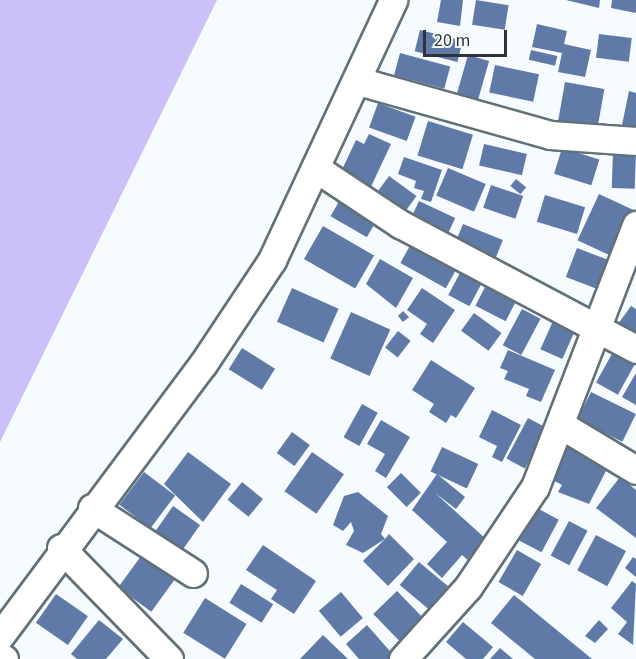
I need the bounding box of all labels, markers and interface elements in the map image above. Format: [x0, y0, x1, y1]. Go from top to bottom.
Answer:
scale bar [426, 18, 510, 56]
text: 20 m [434, 28, 470, 53]

